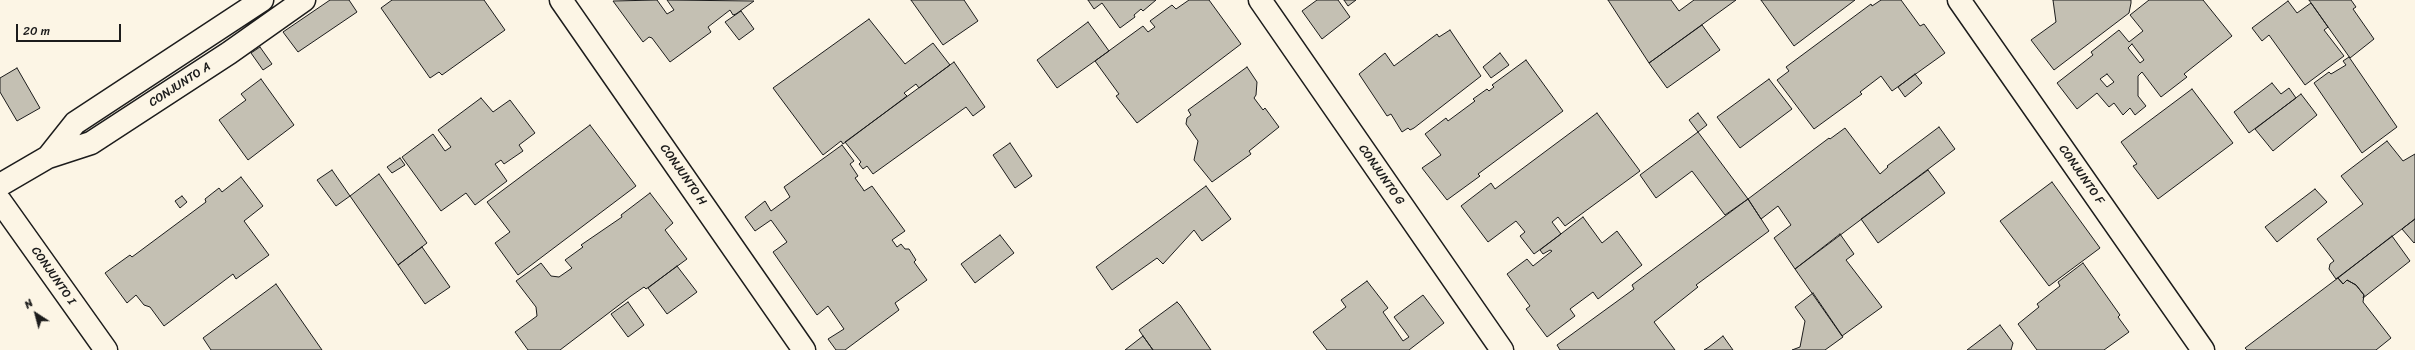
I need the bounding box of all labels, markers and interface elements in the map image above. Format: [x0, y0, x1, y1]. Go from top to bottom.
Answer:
scale bar [18, 16, 123, 42]
text: 20 m [23, 20, 50, 42]
street label: CONJUNTO A [146, 60, 214, 110]
street label: CONJUNTO H [657, 142, 709, 208]
street label: CONJUNTO G [1355, 142, 1407, 208]
street label: CONJUNTO F [2055, 142, 2107, 208]
street label: CONJUNTO I [28, 244, 78, 308]
north arrow [16, 294, 56, 334]

